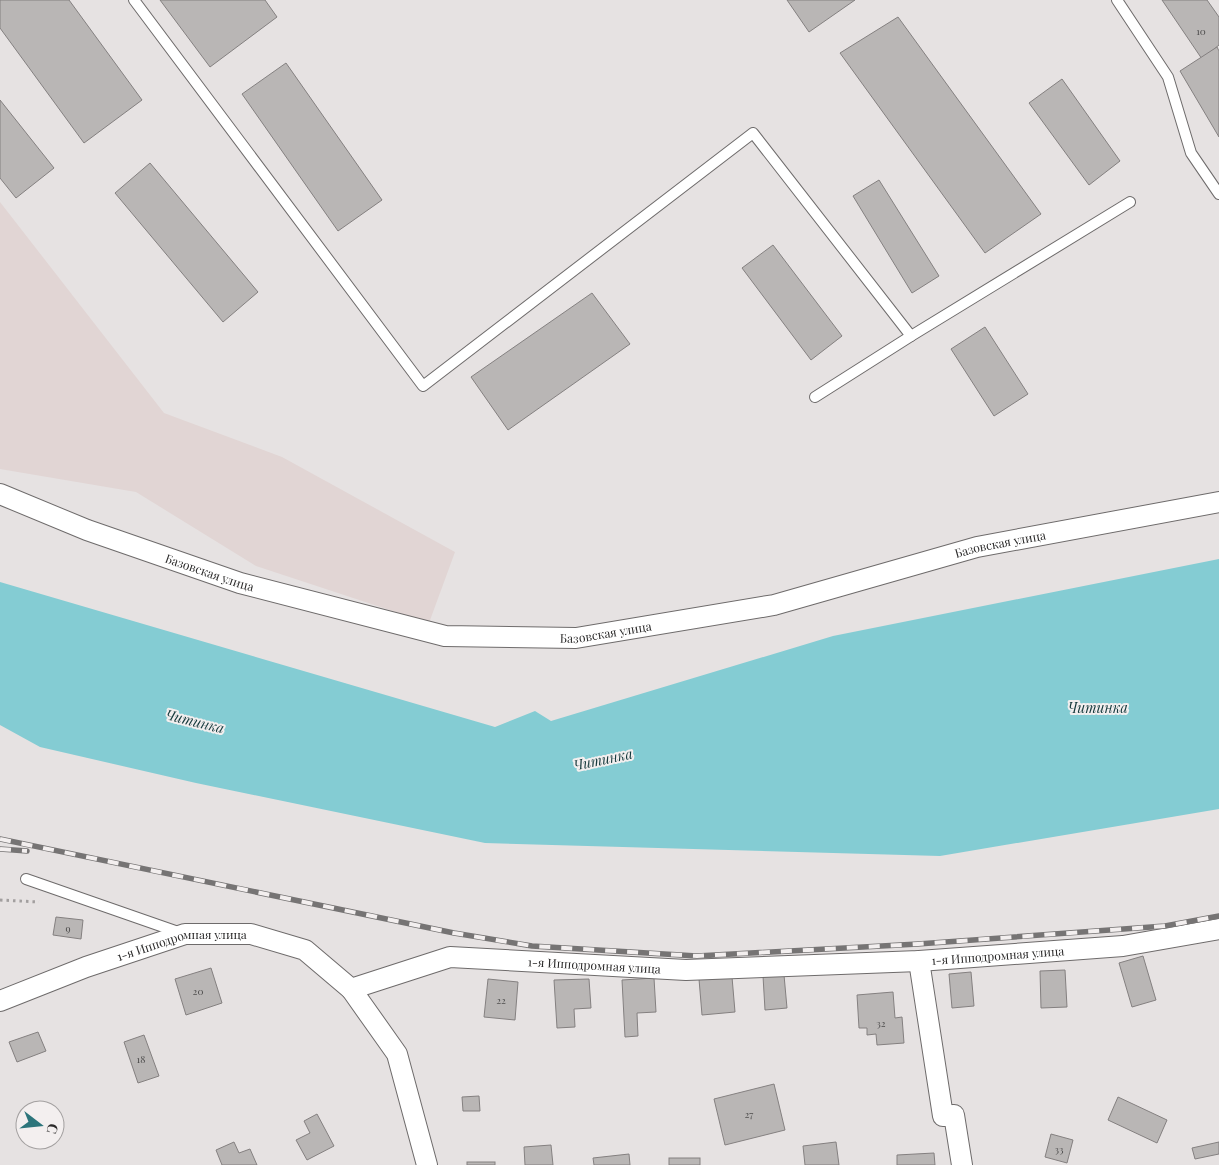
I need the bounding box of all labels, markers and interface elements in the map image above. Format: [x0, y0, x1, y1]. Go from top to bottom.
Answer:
house number: 10 [1196, 24, 1206, 38]
street label: Базовская улица [953, 526, 1047, 561]
street label: Базовская улица [163, 550, 256, 594]
street label: Базовская улица [560, 618, 653, 646]
water label: Читинка [1068, 698, 1128, 717]
water label: Читинка [164, 705, 226, 737]
water label: Читинка [572, 743, 634, 775]
house number: 9 [65, 921, 71, 935]
street label: 1-я Ипподромная улица [115, 926, 247, 964]
street label: 1-я Ипподромная улица [931, 942, 1065, 968]
street label: 1-я Ипподромная улица [527, 953, 661, 977]
house number: 20 [193, 984, 203, 998]
house number: 22 [496, 993, 506, 1007]
house number: 32 [876, 1016, 886, 1030]
house number: 18 [137, 1052, 145, 1066]
north arrow [15, 1100, 65, 1150]
house number: 27 [745, 1107, 753, 1121]
text: С [42, 1121, 63, 1136]
house number: 33 [1054, 1142, 1064, 1156]

